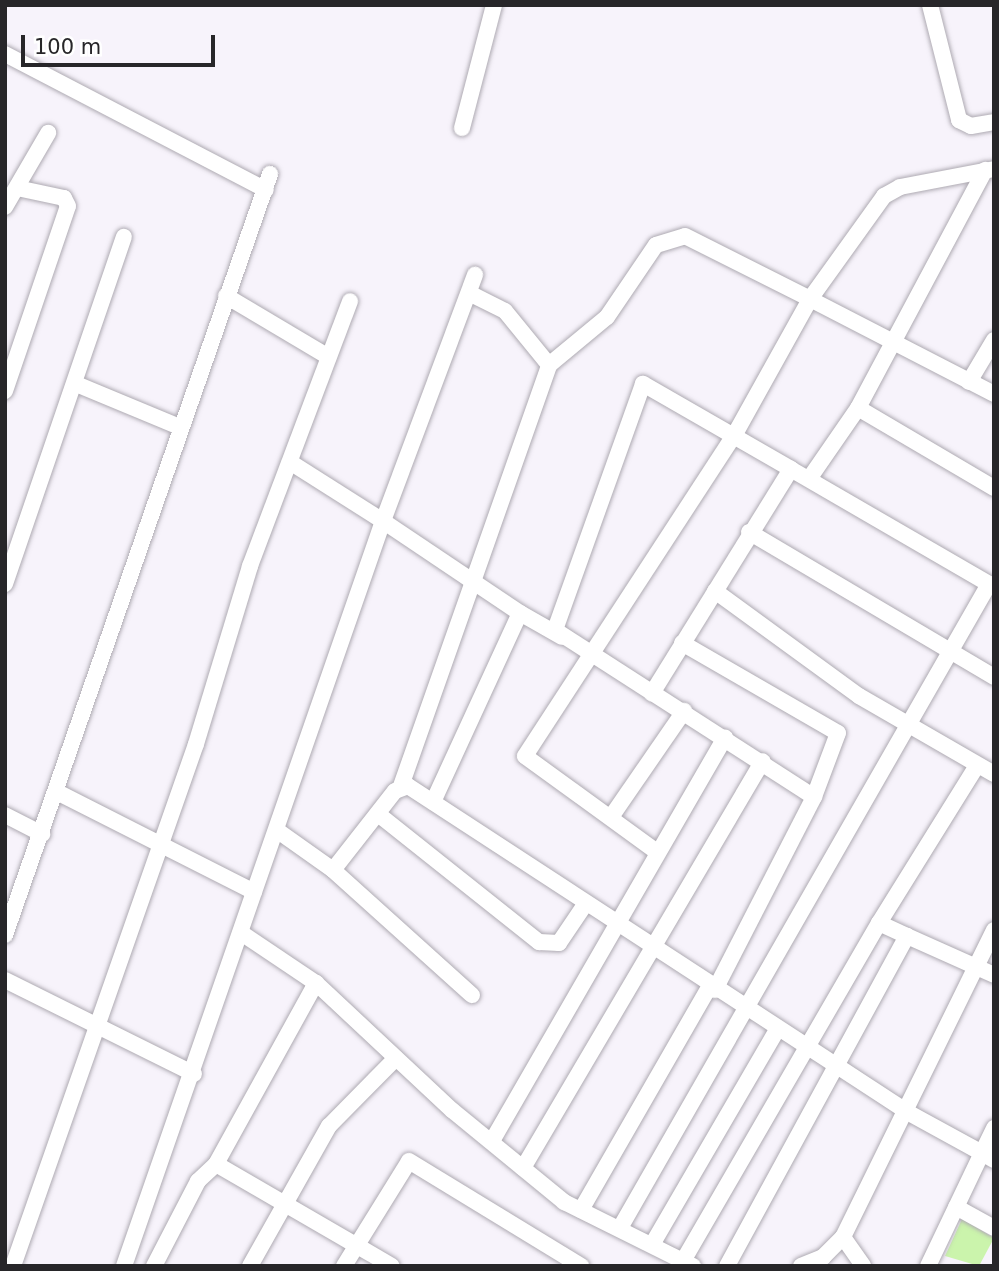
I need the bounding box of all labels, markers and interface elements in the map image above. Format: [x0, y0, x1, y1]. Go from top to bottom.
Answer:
scale bar [24, 21, 219, 65]
text: 100 m [34, 35, 101, 59]

